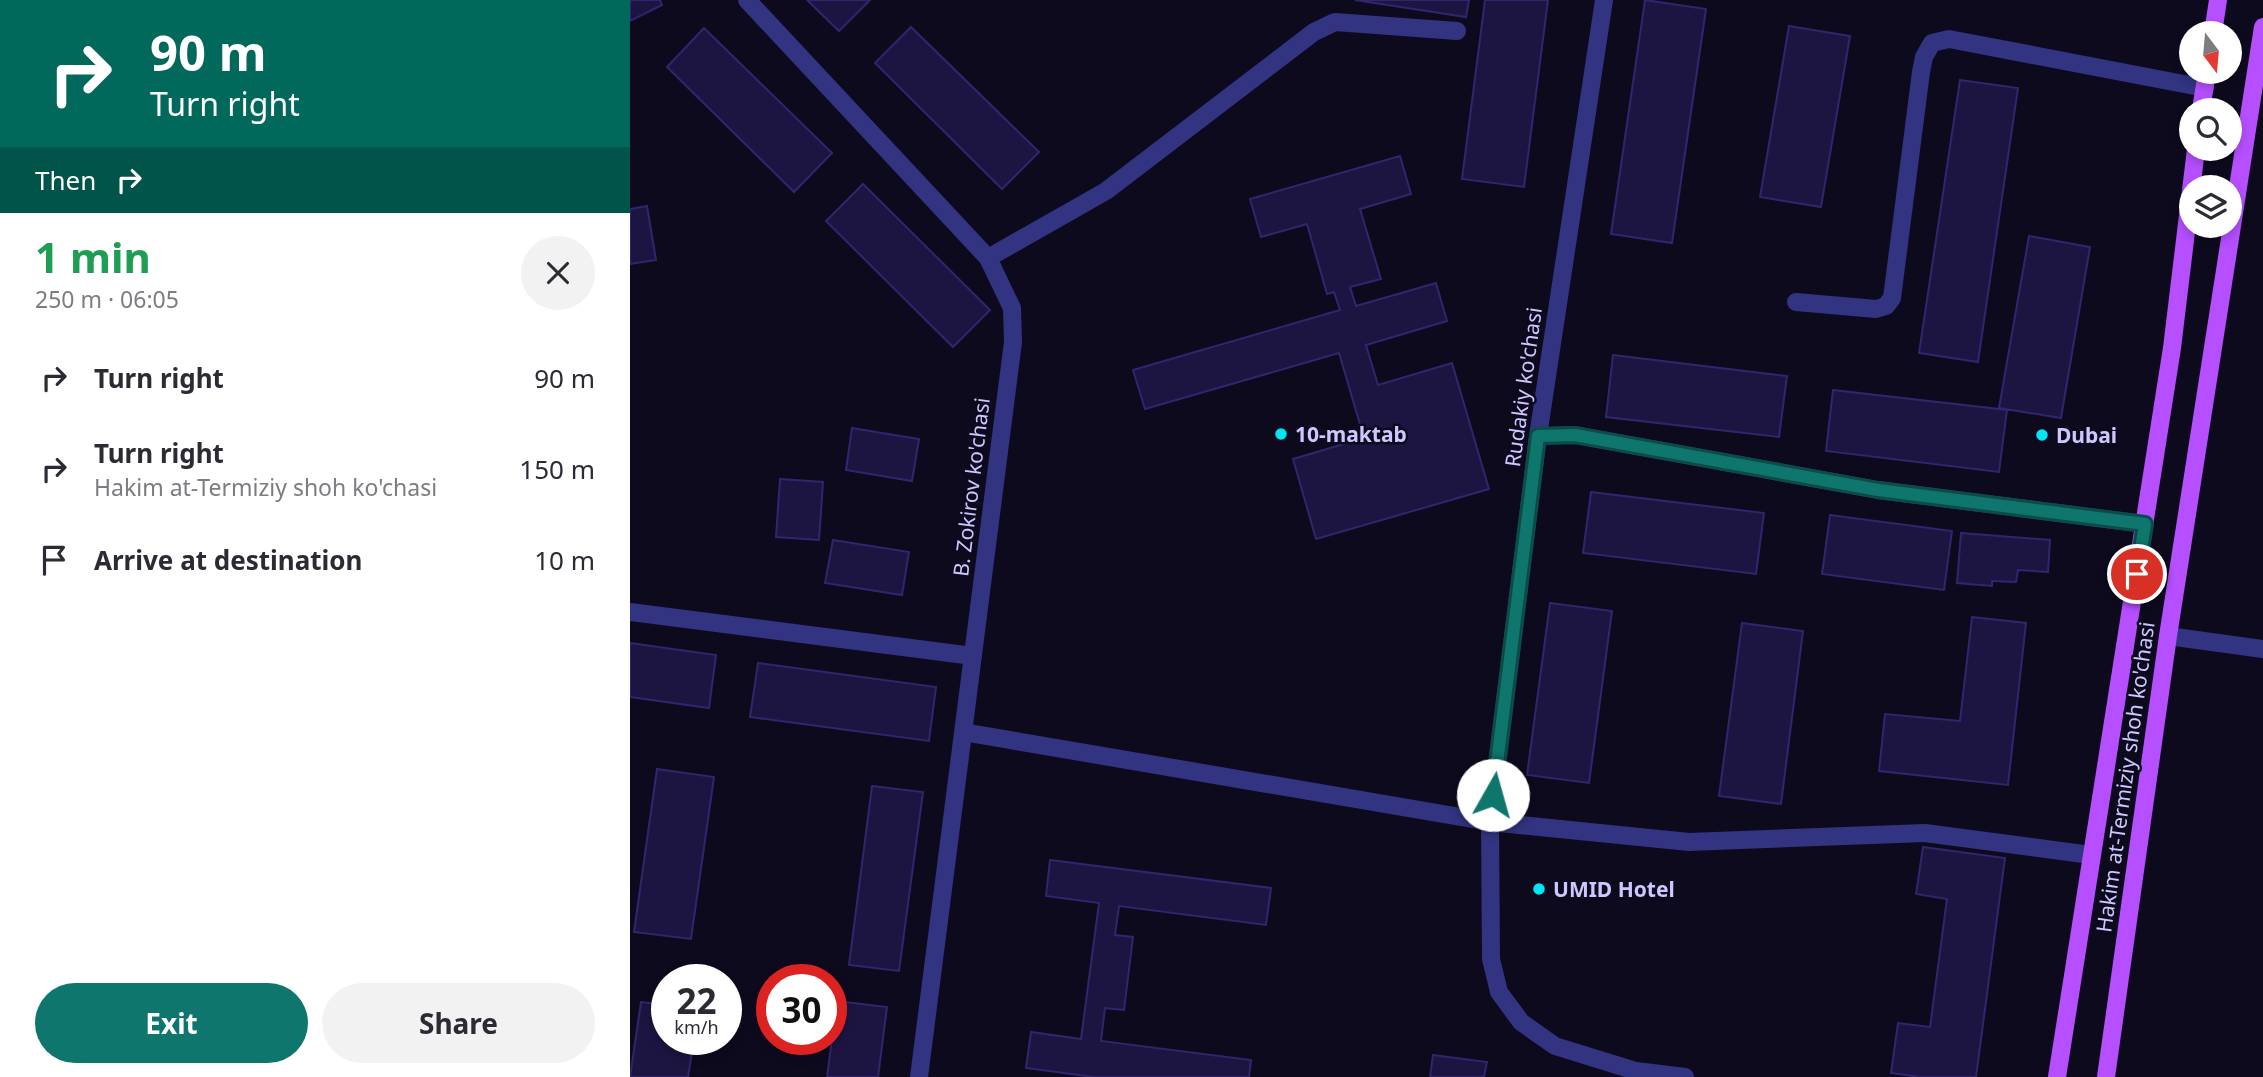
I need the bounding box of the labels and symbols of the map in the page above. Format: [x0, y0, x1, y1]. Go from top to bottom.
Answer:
north arrow [2179, 21, 2242, 84]
street label: Rudakiy ko'chasi [1498, 305, 1548, 469]
street label: B. Zokirov ko'chasi [946, 396, 996, 578]
place label: 10-maktab [1295, 420, 1407, 448]
place label: Dubai [2056, 421, 2117, 449]
marker: 10-maktab [1273, 426, 1289, 442]
marker: Dubai [2034, 427, 2050, 443]
pin [2107, 544, 2167, 604]
street label: Hakim at-Termiziy shoh ko'chasi [2089, 620, 2161, 934]
position arrow [1456, 758, 1530, 832]
place label: UMID Hotel [1553, 875, 1675, 903]
marker: UMID Hotel [1531, 881, 1547, 897]
speed limit sign: 30 [756, 964, 847, 1055]

